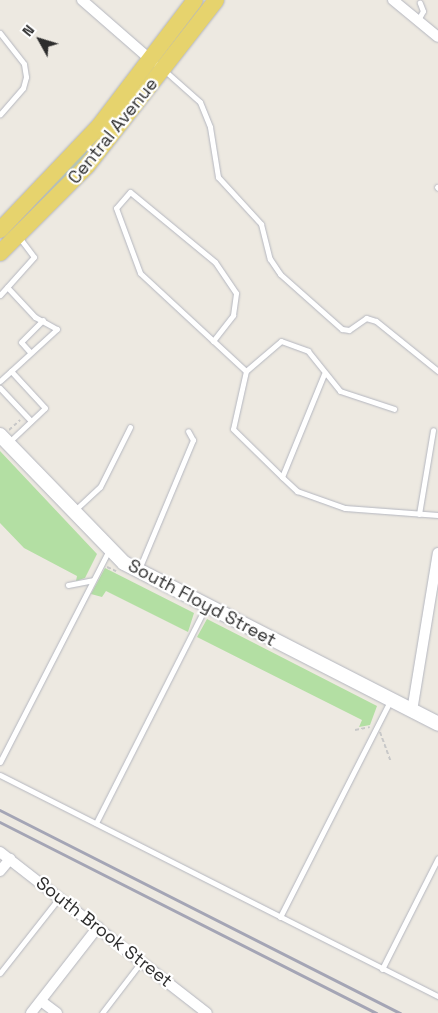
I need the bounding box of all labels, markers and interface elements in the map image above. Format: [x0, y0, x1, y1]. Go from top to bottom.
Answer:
north arrow [15, 15, 65, 65]
text: N [18, 21, 38, 40]
street label: Central Avenue [63, 73, 163, 189]
street label: South Floyd Street [124, 555, 280, 651]
street label: South Brook Street [32, 872, 176, 992]

